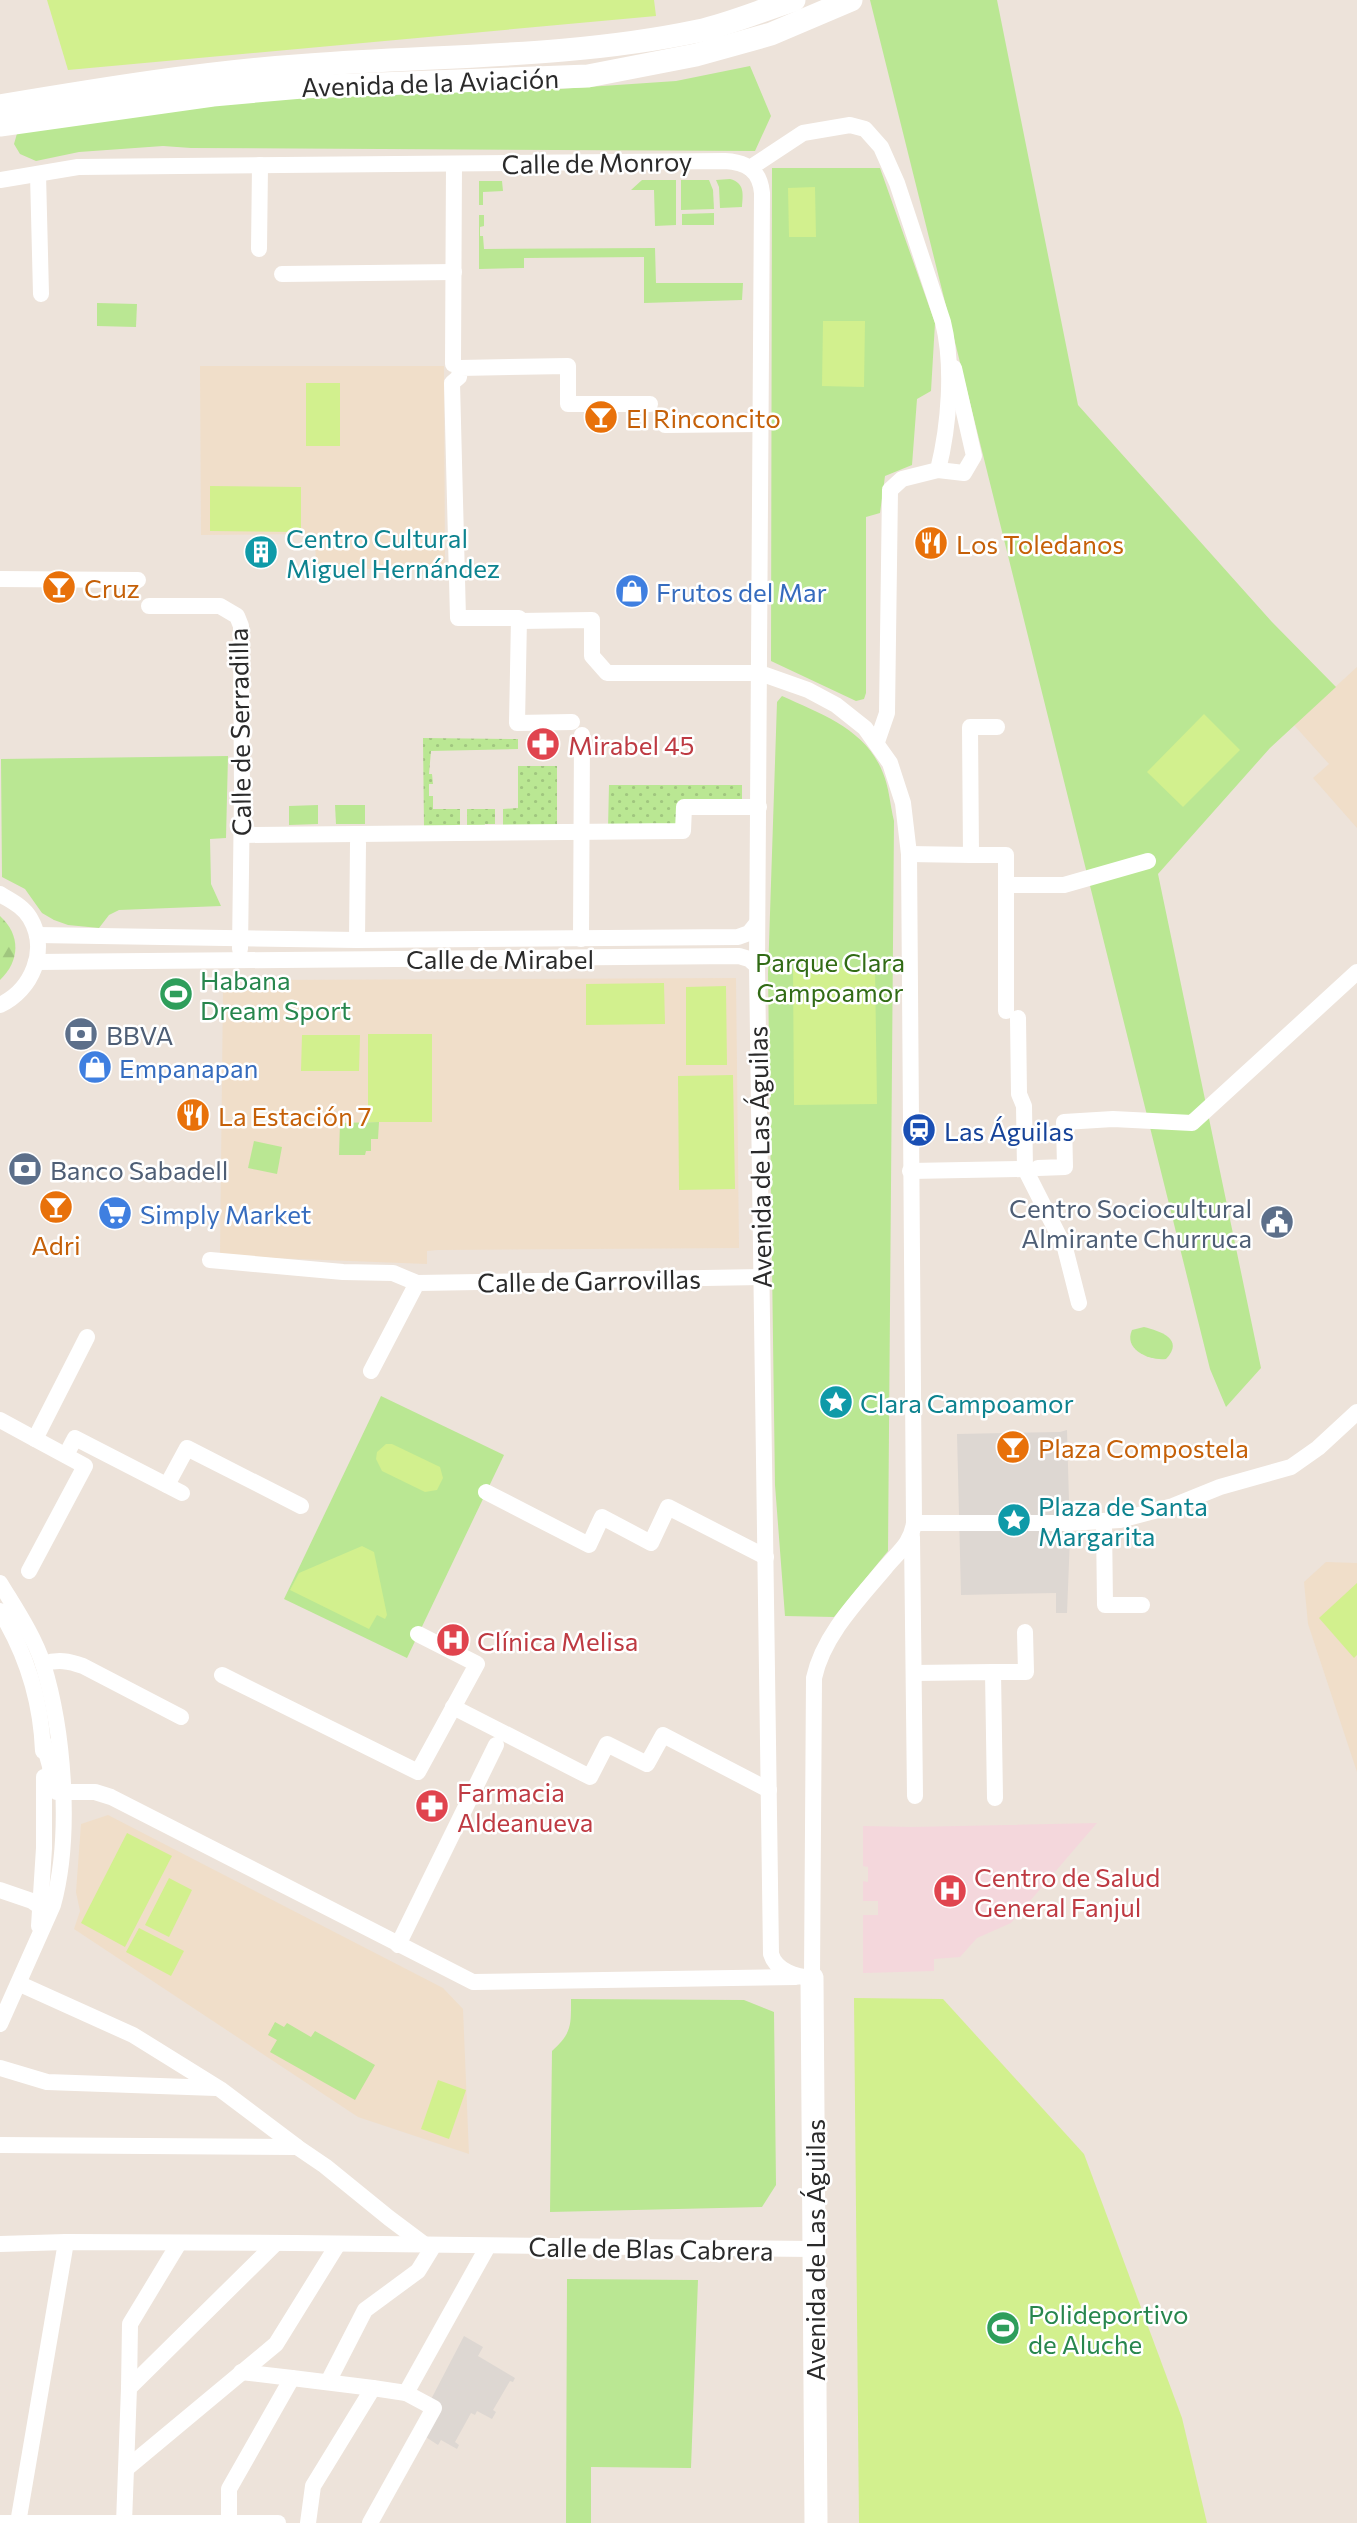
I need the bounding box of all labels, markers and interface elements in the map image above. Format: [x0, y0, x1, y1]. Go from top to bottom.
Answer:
street label: Avenida de la Aviación [300, 62, 560, 102]
street label: Calle de Monroy [501, 145, 693, 179]
bar icon: El Rinconcito [582, 398, 620, 436]
place label: El Rinconcito [626, 402, 781, 433]
place label: Centro Cultural Miguel Hernández [286, 522, 500, 583]
restaurant icon: Los Toledanos [912, 524, 950, 562]
place label: Los Toledanos [956, 528, 1124, 559]
building icon: Centro Cultural Miguel Hernández [242, 533, 280, 571]
bar icon: Cruz [40, 568, 78, 606]
place label: Cruz [84, 572, 140, 603]
shop icon: Frutos del Mar [613, 572, 651, 610]
place label: Frutos del Mar [656, 576, 827, 607]
street label: Calle de Serradilla [222, 627, 256, 837]
pharmacy icon: Mirabel 45 [524, 725, 562, 763]
place label: Mirabel 45 [568, 729, 695, 760]
street label: Calle de Mirabel [406, 943, 594, 974]
park label: Parque Clara Campoamor [755, 946, 905, 1007]
place label: Habana Dream Sport [200, 964, 351, 1025]
sports icon: Habana Dream Sport [157, 975, 195, 1013]
bank icon: BBVA [62, 1015, 100, 1053]
place label: BBVA [106, 1019, 173, 1050]
street label: Avenida de Las Águilas [741, 1026, 777, 1288]
shop icon: Empanapan [76, 1048, 114, 1086]
place label: Empanapan [119, 1052, 258, 1083]
restaurant icon: La Estación 7 [174, 1096, 212, 1134]
place label: La Estación 7 [218, 1100, 372, 1131]
station icon: Las Águilas [900, 1111, 938, 1149]
place label: Las Águilas [944, 1115, 1074, 1146]
bank icon: Banco Sabadell [6, 1150, 44, 1188]
place label: Banco Sabadell [50, 1154, 228, 1185]
bar icon: Adri [37, 1188, 75, 1226]
place label: Centro Sociocultural Almirante Churruca [1009, 1192, 1252, 1253]
supermarket icon: Simply Market [96, 1194, 134, 1232]
place label: Simply Market [140, 1198, 311, 1229]
public building icon: Centro Sociocultural Almirante Churruca [1258, 1203, 1296, 1241]
place label: Adri [31, 1229, 81, 1260]
street label: Calle de Garrovillas [477, 1263, 701, 1297]
place icon: Clara Campoamor [817, 1383, 855, 1421]
place label: Clara Campoamor [860, 1387, 1074, 1418]
bar icon: Plaza Compostela [994, 1428, 1032, 1466]
place label: Plaza Compostela [1038, 1432, 1249, 1463]
place label: Plaza de Santa Margarita [1038, 1490, 1208, 1551]
place icon: Plaza de Santa Margarita [995, 1501, 1033, 1539]
hospital icon: Clínica Melisa [434, 1621, 472, 1659]
place label: Clínica Melisa [477, 1625, 638, 1656]
place label: Farmacia Aldeanueva [457, 1776, 593, 1837]
pharmacy icon: Farmacia Aldeanueva [413, 1787, 451, 1825]
place label: Centro de Salud General Fanjul [974, 1861, 1160, 1922]
hospital icon: Centro de Salud General Fanjul [931, 1872, 969, 1910]
street label: Avenida de Las Águilas [799, 2119, 830, 2381]
street label: Calle de Blas Cabrera [528, 2230, 774, 2266]
place label: Polideportivo de Aluche [1028, 2298, 1188, 2359]
sports icon: Polideportivo de Aluche [984, 2309, 1022, 2347]

